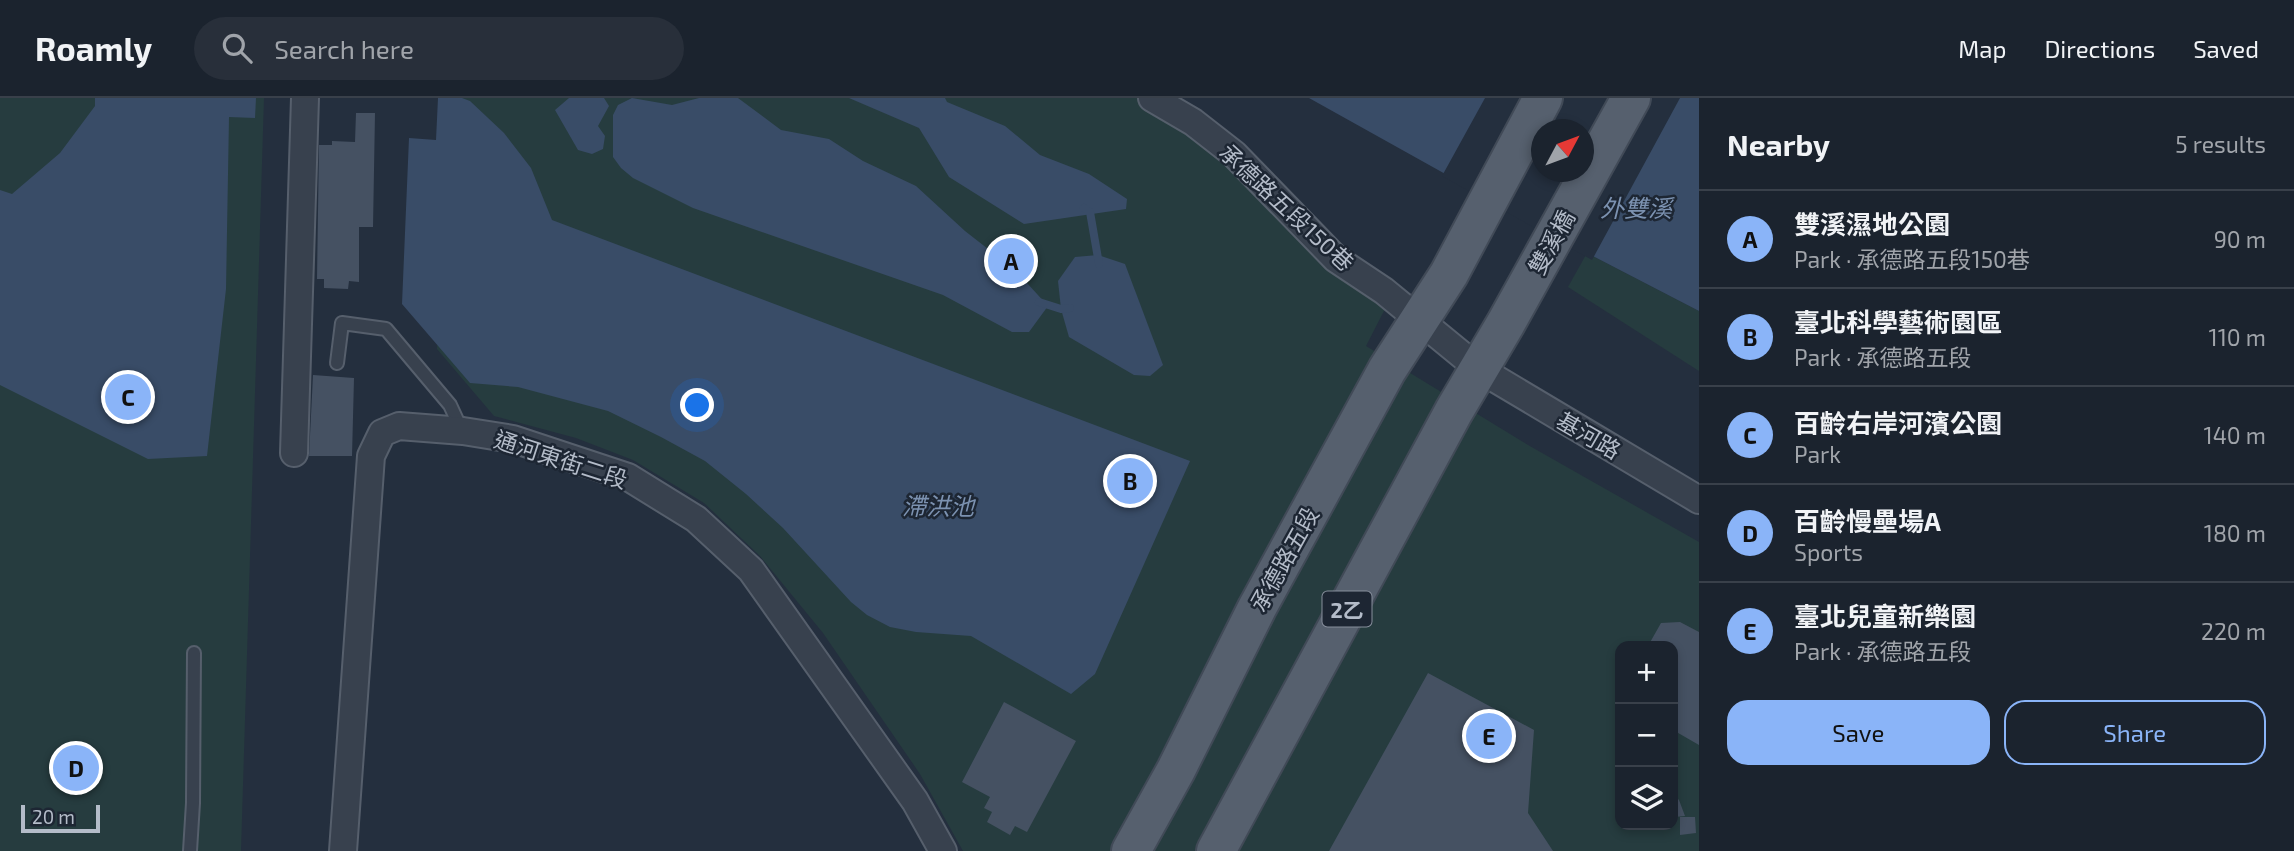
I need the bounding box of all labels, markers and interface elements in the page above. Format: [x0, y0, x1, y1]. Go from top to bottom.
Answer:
search box [194, 17, 684, 80]
text: Roamly [35, 28, 152, 68]
icon: search [218, 29, 256, 67]
text: Search here [274, 33, 414, 64]
text: Map [1958, 34, 2006, 63]
text: Directions [2044, 34, 2155, 63]
text: Saved [2193, 34, 2259, 63]
north arrow [1531, 119, 1594, 182]
text: Nearby [1727, 126, 1830, 162]
text: 5 results [2175, 130, 2266, 158]
street label: 承德路五段150巷 [1214, 138, 1360, 276]
water label: 外雙溪 [1600, 193, 1675, 222]
street label: 雙溪橋 [1522, 205, 1580, 279]
text: 雙溪濕地公園 [1794, 208, 1950, 239]
text: A [1742, 225, 1758, 253]
text: 90 m [2214, 225, 2266, 253]
pin: A [988, 235, 1034, 287]
text: Park · 承德路五段150巷 [1794, 245, 2030, 273]
text: 臺北科學藝術園區 [1794, 306, 2002, 337]
text: B [1743, 323, 1757, 351]
text: 110 m [2209, 323, 2266, 351]
text: Park · 承德路五段 [1794, 343, 1972, 371]
pin: C [105, 371, 151, 423]
your location [680, 388, 714, 422]
street label: 基河路 [1552, 406, 1626, 464]
text: 百齡右岸河濱公園 [1794, 407, 2002, 438]
text: C [1743, 421, 1757, 449]
text: 140 m [2204, 421, 2266, 449]
street label: 通河東街二段 [491, 424, 631, 494]
text: Park [1794, 440, 1841, 468]
pin: B [1107, 455, 1153, 507]
water label: 滯洪池 [902, 491, 977, 520]
street label: 承德路五段 [1244, 502, 1324, 616]
text: 百齡慢壘場A [1794, 505, 1941, 536]
text: D [1742, 519, 1758, 547]
text: 180 m [2204, 519, 2266, 547]
text: Sports [1794, 538, 1863, 566]
road number: 2乙 [1322, 592, 1372, 626]
text: 臺北兒童新樂園 [1794, 600, 1976, 631]
text: E [1743, 617, 1757, 645]
text: 220 m [2201, 617, 2266, 645]
text: Park · 承德路五段 [1794, 637, 1972, 665]
map controls [1615, 641, 1678, 830]
button: + [1615, 641, 1678, 704]
button: Save [1727, 700, 1990, 765]
button: Share [2004, 700, 2266, 765]
button: − [1615, 704, 1678, 767]
pin: E [1466, 710, 1512, 762]
pin: D [53, 742, 99, 794]
button: layers [1615, 767, 1678, 830]
scale bar [21, 802, 100, 834]
text: 20 m [32, 805, 75, 828]

